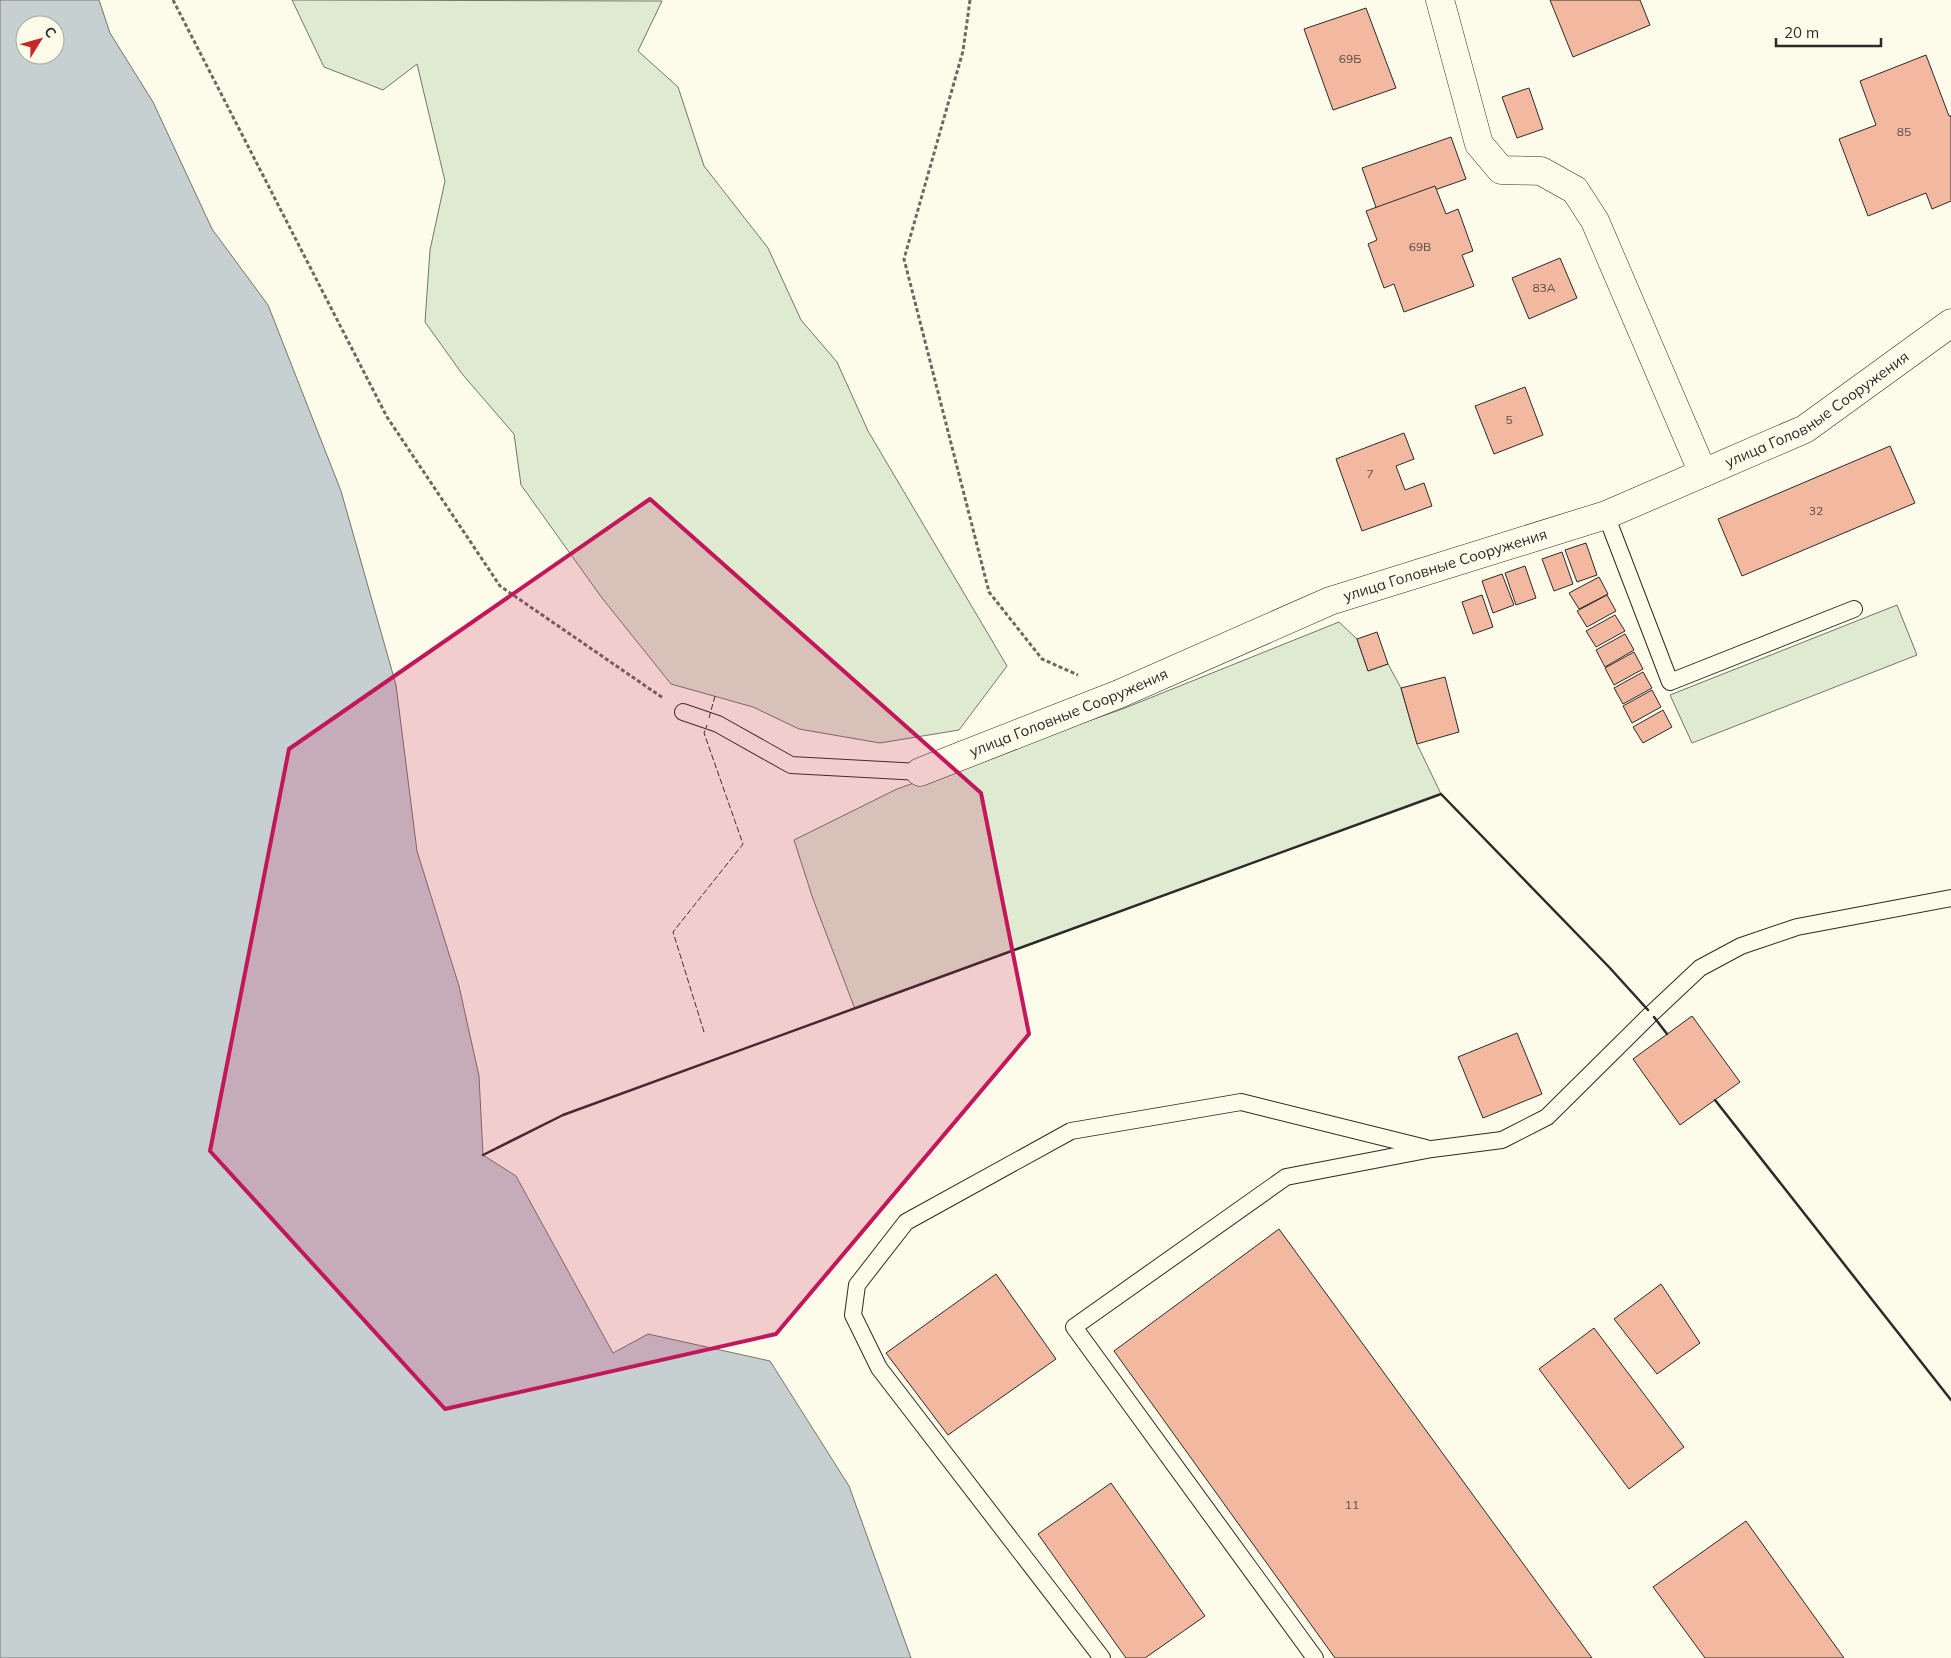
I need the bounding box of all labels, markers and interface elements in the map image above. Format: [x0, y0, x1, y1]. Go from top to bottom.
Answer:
north arrow [15, 15, 65, 65]
scale bar [1776, 15, 1881, 47]
text: С [40, 23, 60, 41]
text: 20 m [1784, 23, 1819, 42]
house number: 69Б [1339, 51, 1361, 66]
house number: 85 [1897, 124, 1911, 139]
house number: 69В [1409, 239, 1431, 254]
house number: 83А [1532, 280, 1556, 295]
street label: улица Головные Сооружения [1722, 347, 1912, 472]
house number: 5 [1505, 412, 1513, 427]
house number: 7 [1366, 466, 1374, 481]
house number: 32 [1809, 503, 1823, 518]
street label: улица Головные Сооружения [1341, 524, 1549, 605]
street label: улица Головные Сооружения [966, 664, 1171, 761]
house number: 11 [1345, 1497, 1359, 1512]

